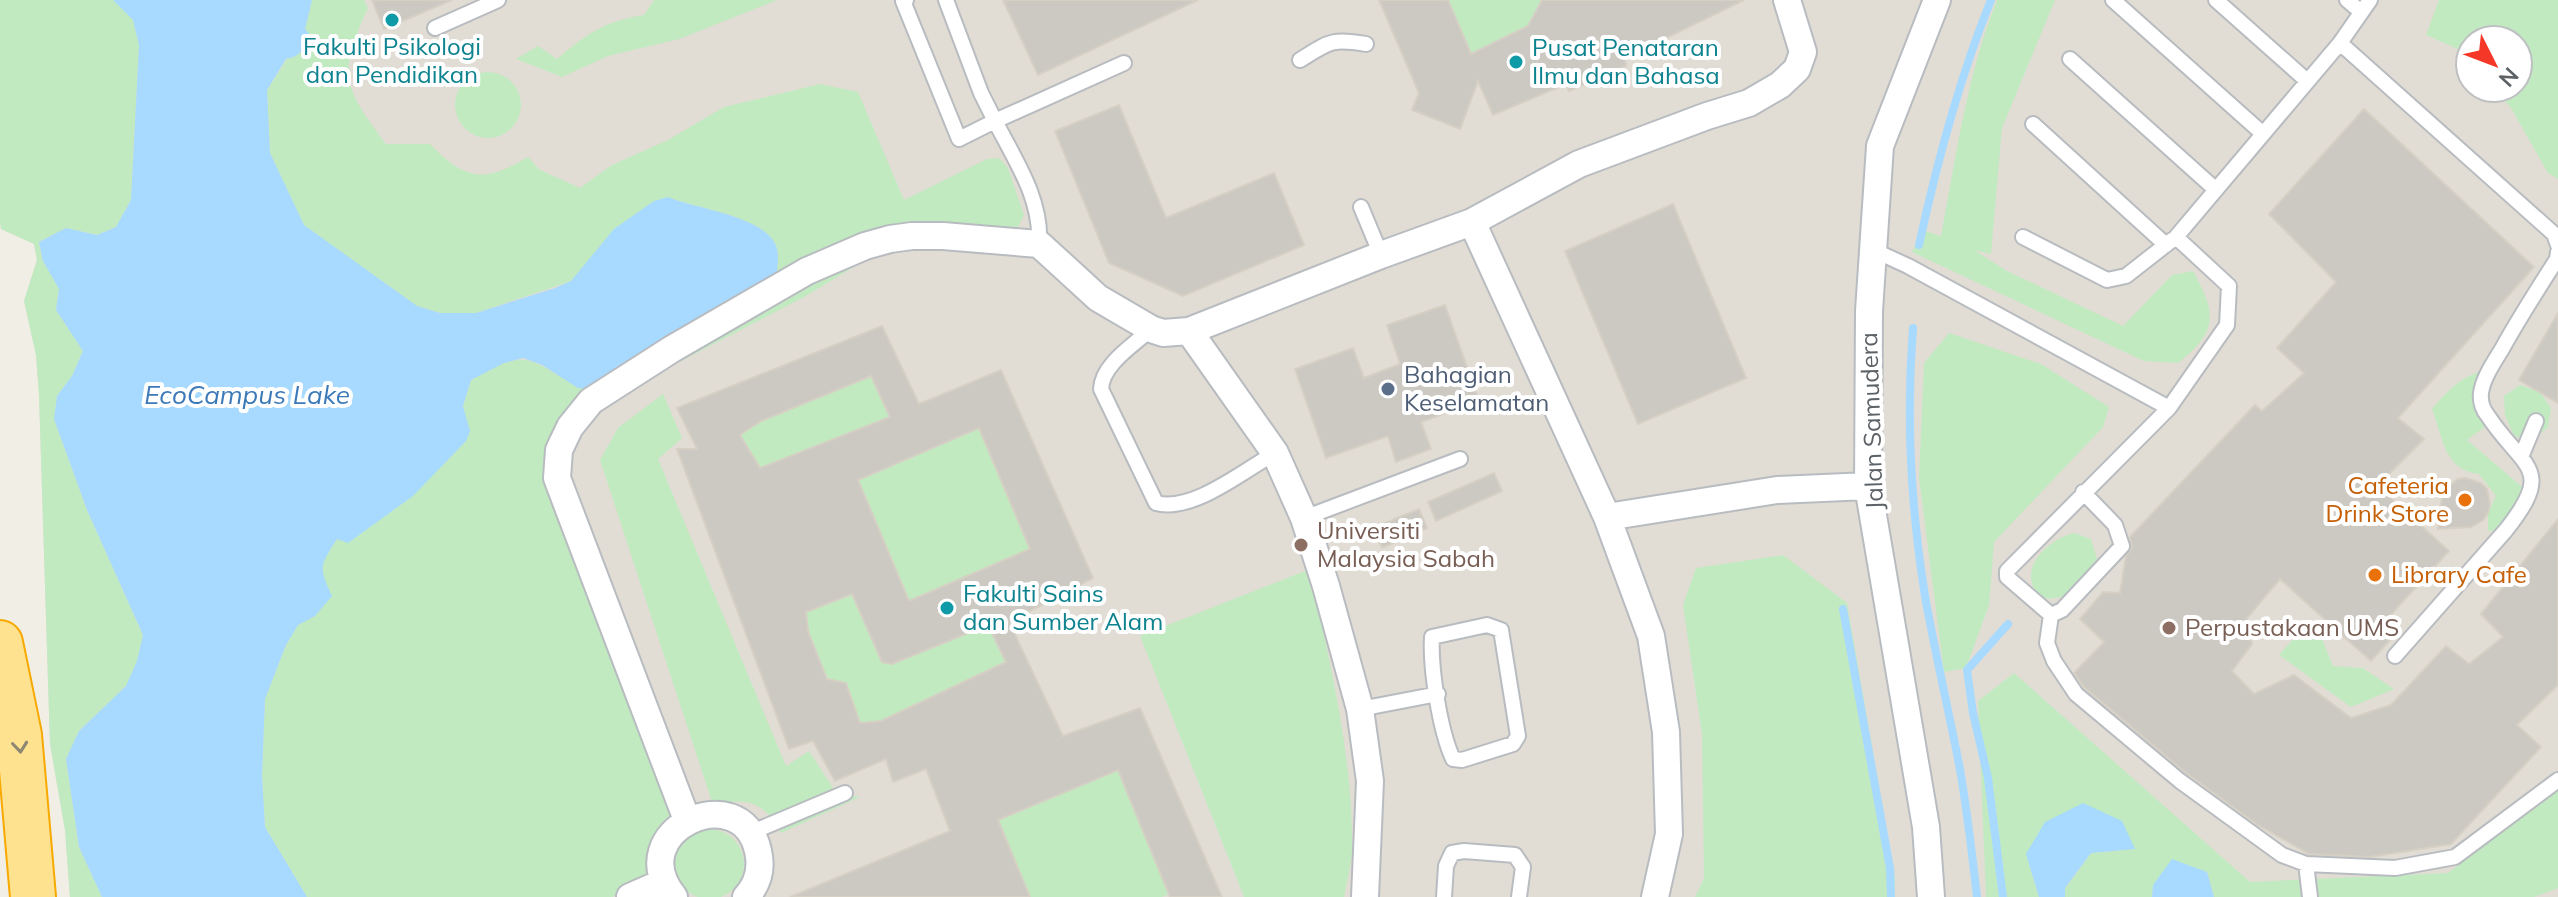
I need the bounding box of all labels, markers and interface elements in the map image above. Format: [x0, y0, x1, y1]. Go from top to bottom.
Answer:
marker: Fakulti Psikologi dan Pendidikan [383, 11, 401, 29]
north arrow [2454, 24, 2534, 104]
place label: Fakulti Psikologi dan Pendidikan [303, 31, 481, 89]
place label: Pusat Penataran Ilmu dan Bahasa [1532, 32, 1720, 90]
marker: Pusat Penataran Ilmu dan Bahasa [1507, 53, 1525, 71]
text: N [2493, 62, 2525, 93]
street label: Jalan Samudera [1853, 332, 1889, 510]
place label: Bahagian Keselamatan [1404, 359, 1549, 417]
water label: EcoCampus Lake [144, 378, 350, 411]
marker: Bahagian Keselamatan [1379, 380, 1397, 398]
place label: Cafeteria Drink Store [2325, 470, 2449, 528]
marker: Cafeteria Drink Store [2456, 491, 2474, 509]
place label: Universiti Malaysia Sabah [1317, 515, 1495, 573]
marker: Universiti Malaysia Sabah [1292, 536, 1310, 554]
place label: Library Cafe [2391, 559, 2527, 589]
marker: Library Cafe [2366, 566, 2384, 584]
place label: Fakulti Sains dan Sumber Alam [963, 578, 1163, 636]
marker: Fakulti Sains dan Sumber Alam [938, 599, 956, 617]
place label: Perpustakaan UMS [2185, 612, 2399, 642]
marker: Perpustakaan UMS [2160, 619, 2178, 637]
one-way arrow [11, 741, 28, 754]

